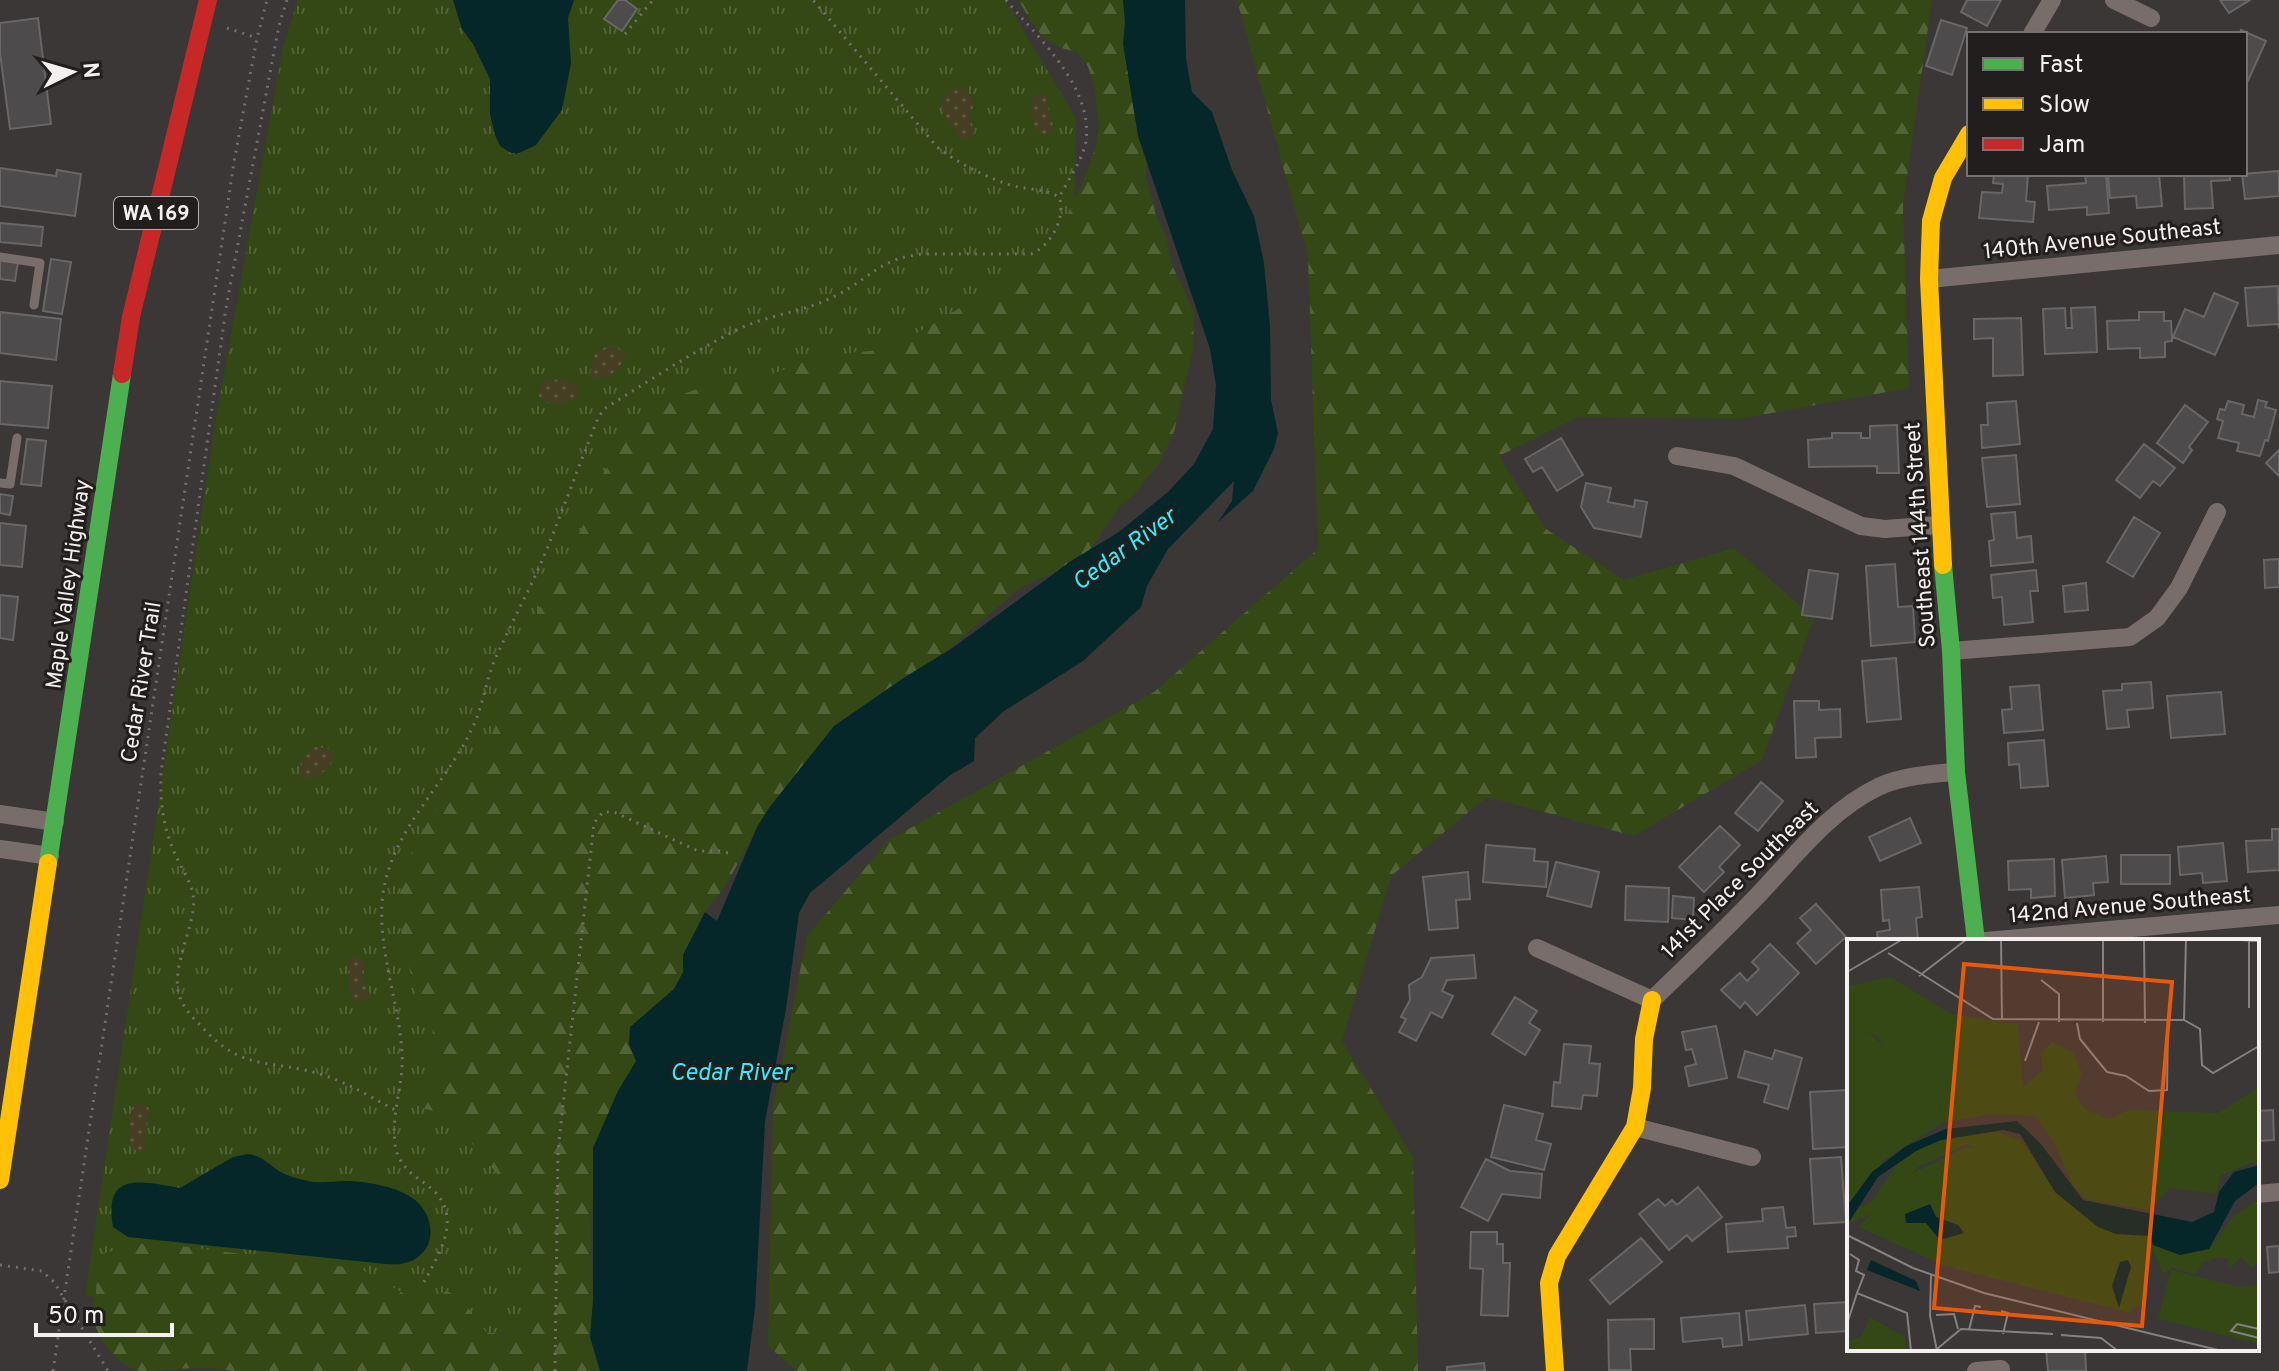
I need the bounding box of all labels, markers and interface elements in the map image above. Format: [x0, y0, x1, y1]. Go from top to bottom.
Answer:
north arrow [32, 32, 112, 112]
legend [1967, 32, 2247, 176]
text: Fast [2039, 51, 2083, 81]
text: N [75, 61, 104, 80]
text: Slow [2039, 91, 2090, 121]
text: Jam [2039, 131, 2085, 161]
road number: WA 169 [114, 197, 198, 229]
street label: 140th Avenue Southeast [1982, 215, 2222, 266]
street label: Southeast 144th Street [1900, 421, 1943, 648]
street label: Maple Valley Highway [41, 478, 98, 691]
water label: Cedar River [1067, 502, 1185, 599]
street label: Cedar River Trail [116, 600, 169, 765]
street label: 141st Place Southeast [1656, 796, 1825, 965]
street label: 142nd Avenue Southeast [2008, 882, 2252, 931]
inset map [1847, 939, 2259, 1351]
water label: Cedar River [670, 1059, 794, 1089]
scale bar [36, 1287, 172, 1337]
text: 50 m [48, 1302, 104, 1332]

